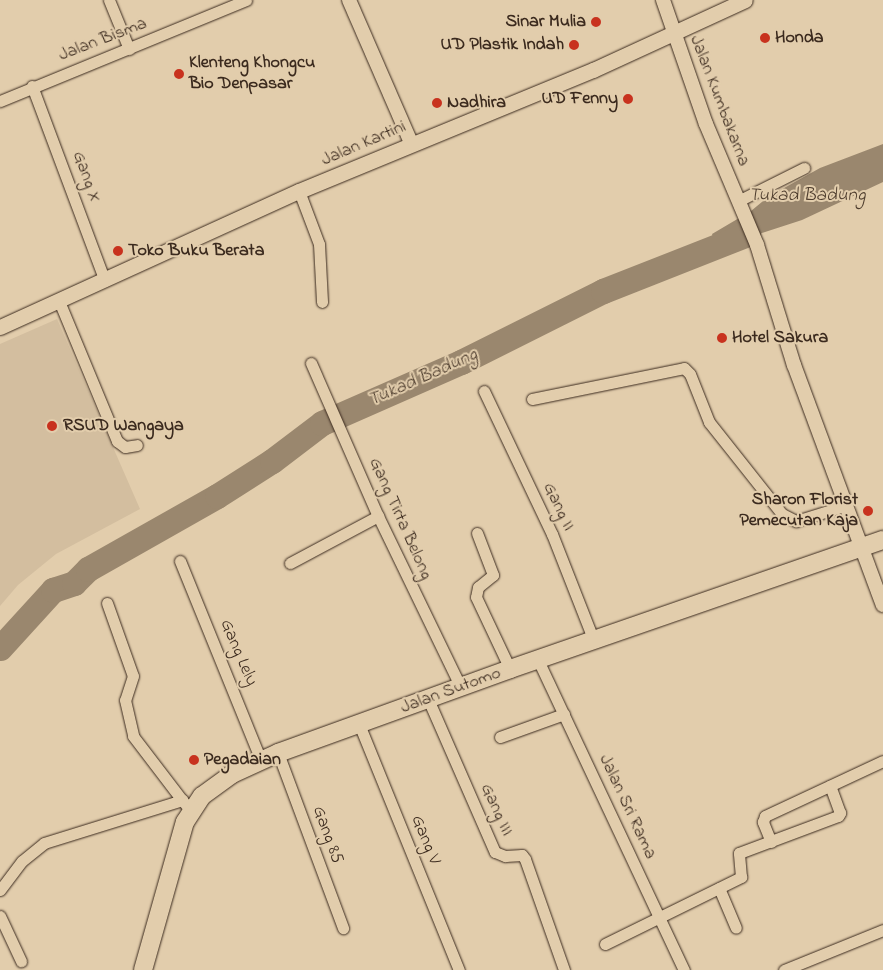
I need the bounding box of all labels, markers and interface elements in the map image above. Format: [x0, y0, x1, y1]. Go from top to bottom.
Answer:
place label: Sinar Mulia [505, 11, 586, 33]
street label: Jalan Bisma [56, 13, 150, 67]
marker: Sinar Mulia [590, 16, 602, 28]
place label: Honda [775, 27, 824, 49]
street label: Jalan Kumbakarna [684, 32, 754, 170]
marker: Honda [759, 32, 771, 44]
place label: UD Plastik Indah [441, 34, 564, 56]
marker: UD Plastik Indah [568, 39, 580, 51]
place label: Klenteng Khongcu Bio Denpasar [189, 53, 315, 96]
marker: Klenteng Khongcu Bio Denpasar [173, 68, 185, 80]
place label: UD Fenny [541, 88, 618, 110]
place label: Nadhira [447, 92, 506, 114]
marker: UD Fenny [622, 93, 634, 105]
marker: Nadhira [431, 97, 443, 109]
street label: Jalan Kartini [318, 116, 410, 172]
street label: Gang X [67, 148, 105, 206]
water label: Tukad Badung [748, 185, 866, 207]
place label: Toko Buku Berata [128, 240, 264, 262]
marker: Toko Buku Berata [112, 245, 124, 257]
place label: Hotel Sakura [732, 327, 828, 349]
marker: Hotel Sakura [716, 332, 728, 344]
water label: Tukad Badung [365, 344, 481, 412]
place label: RSUD Wangaya [63, 415, 184, 437]
marker: RSUD Wangaya [45, 419, 59, 433]
street label: Gang Tirta Belong [363, 455, 437, 583]
street label: Gang II [537, 479, 579, 535]
place label: Sharon Florist Pemecutan Kaja [739, 490, 858, 532]
marker: Sharon Florist Pemecutan Kaja [862, 505, 874, 517]
street label: Gang Lely [214, 616, 262, 690]
street label: Jalan Sutomo [398, 663, 504, 719]
place label: Pegadaian [204, 749, 281, 771]
street label: Jalan Sri Rama [593, 751, 661, 863]
marker: Pegadaian [188, 754, 200, 766]
street label: Gang III [475, 780, 517, 840]
street label: Gang 85 [307, 803, 347, 867]
street label: Gang V [405, 812, 445, 868]

